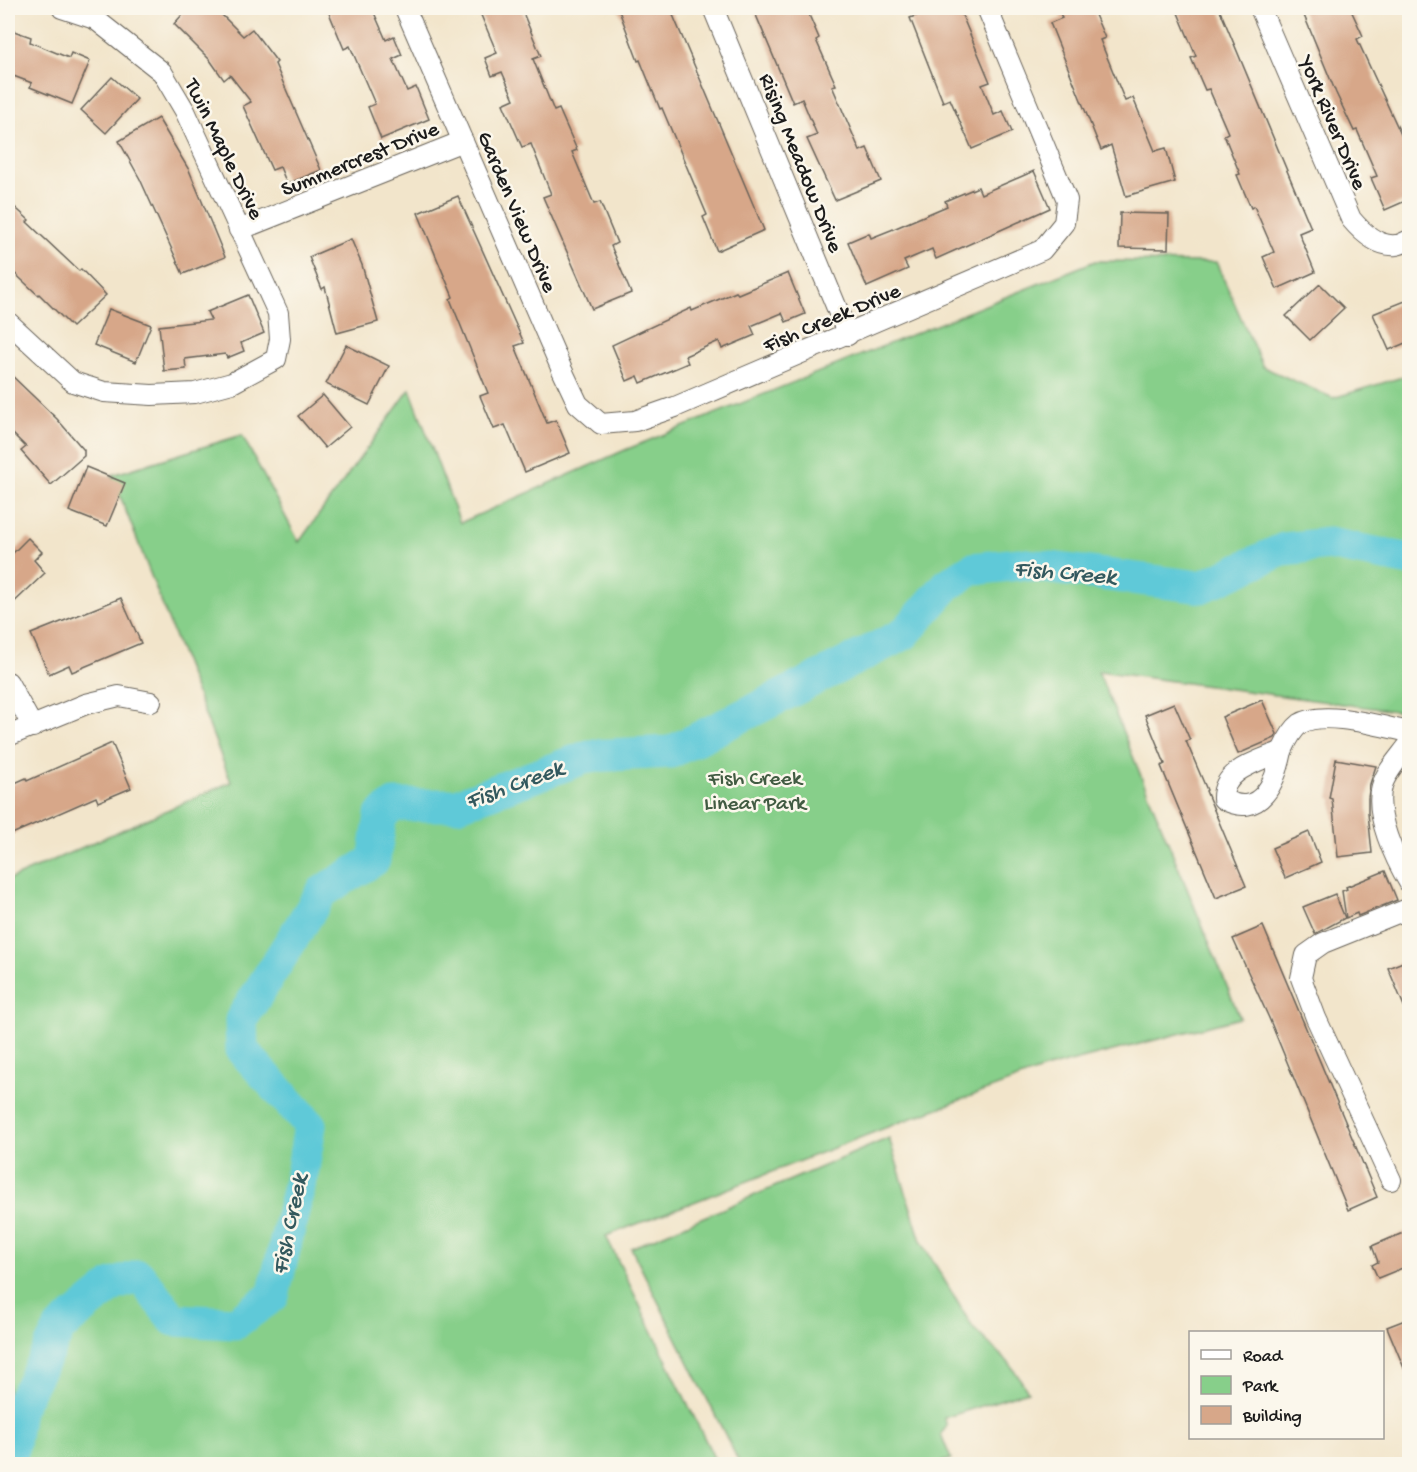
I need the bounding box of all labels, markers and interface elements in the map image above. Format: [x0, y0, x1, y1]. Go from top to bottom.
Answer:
street label: York River Drive [1291, 51, 1371, 195]
street label: Rising Meadow Drive [752, 70, 847, 257]
street label: Twin Maple Drive [176, 73, 268, 225]
street label: Summercrest Drive [278, 117, 444, 204]
street label: Garden View Drive [470, 128, 561, 298]
street label: Fish Creek Drive [759, 279, 906, 361]
water label: Fish Creek [1013, 556, 1119, 594]
water label: Fish Creek [462, 754, 570, 817]
park label: Fish Creek Linear Park [704, 767, 808, 818]
water label: Fish Creek [267, 1170, 317, 1278]
legend [1189, 1331, 1384, 1439]
text: Road [1243, 1347, 1284, 1368]
text: Park [1242, 1377, 1279, 1398]
text: Building [1242, 1407, 1302, 1428]

